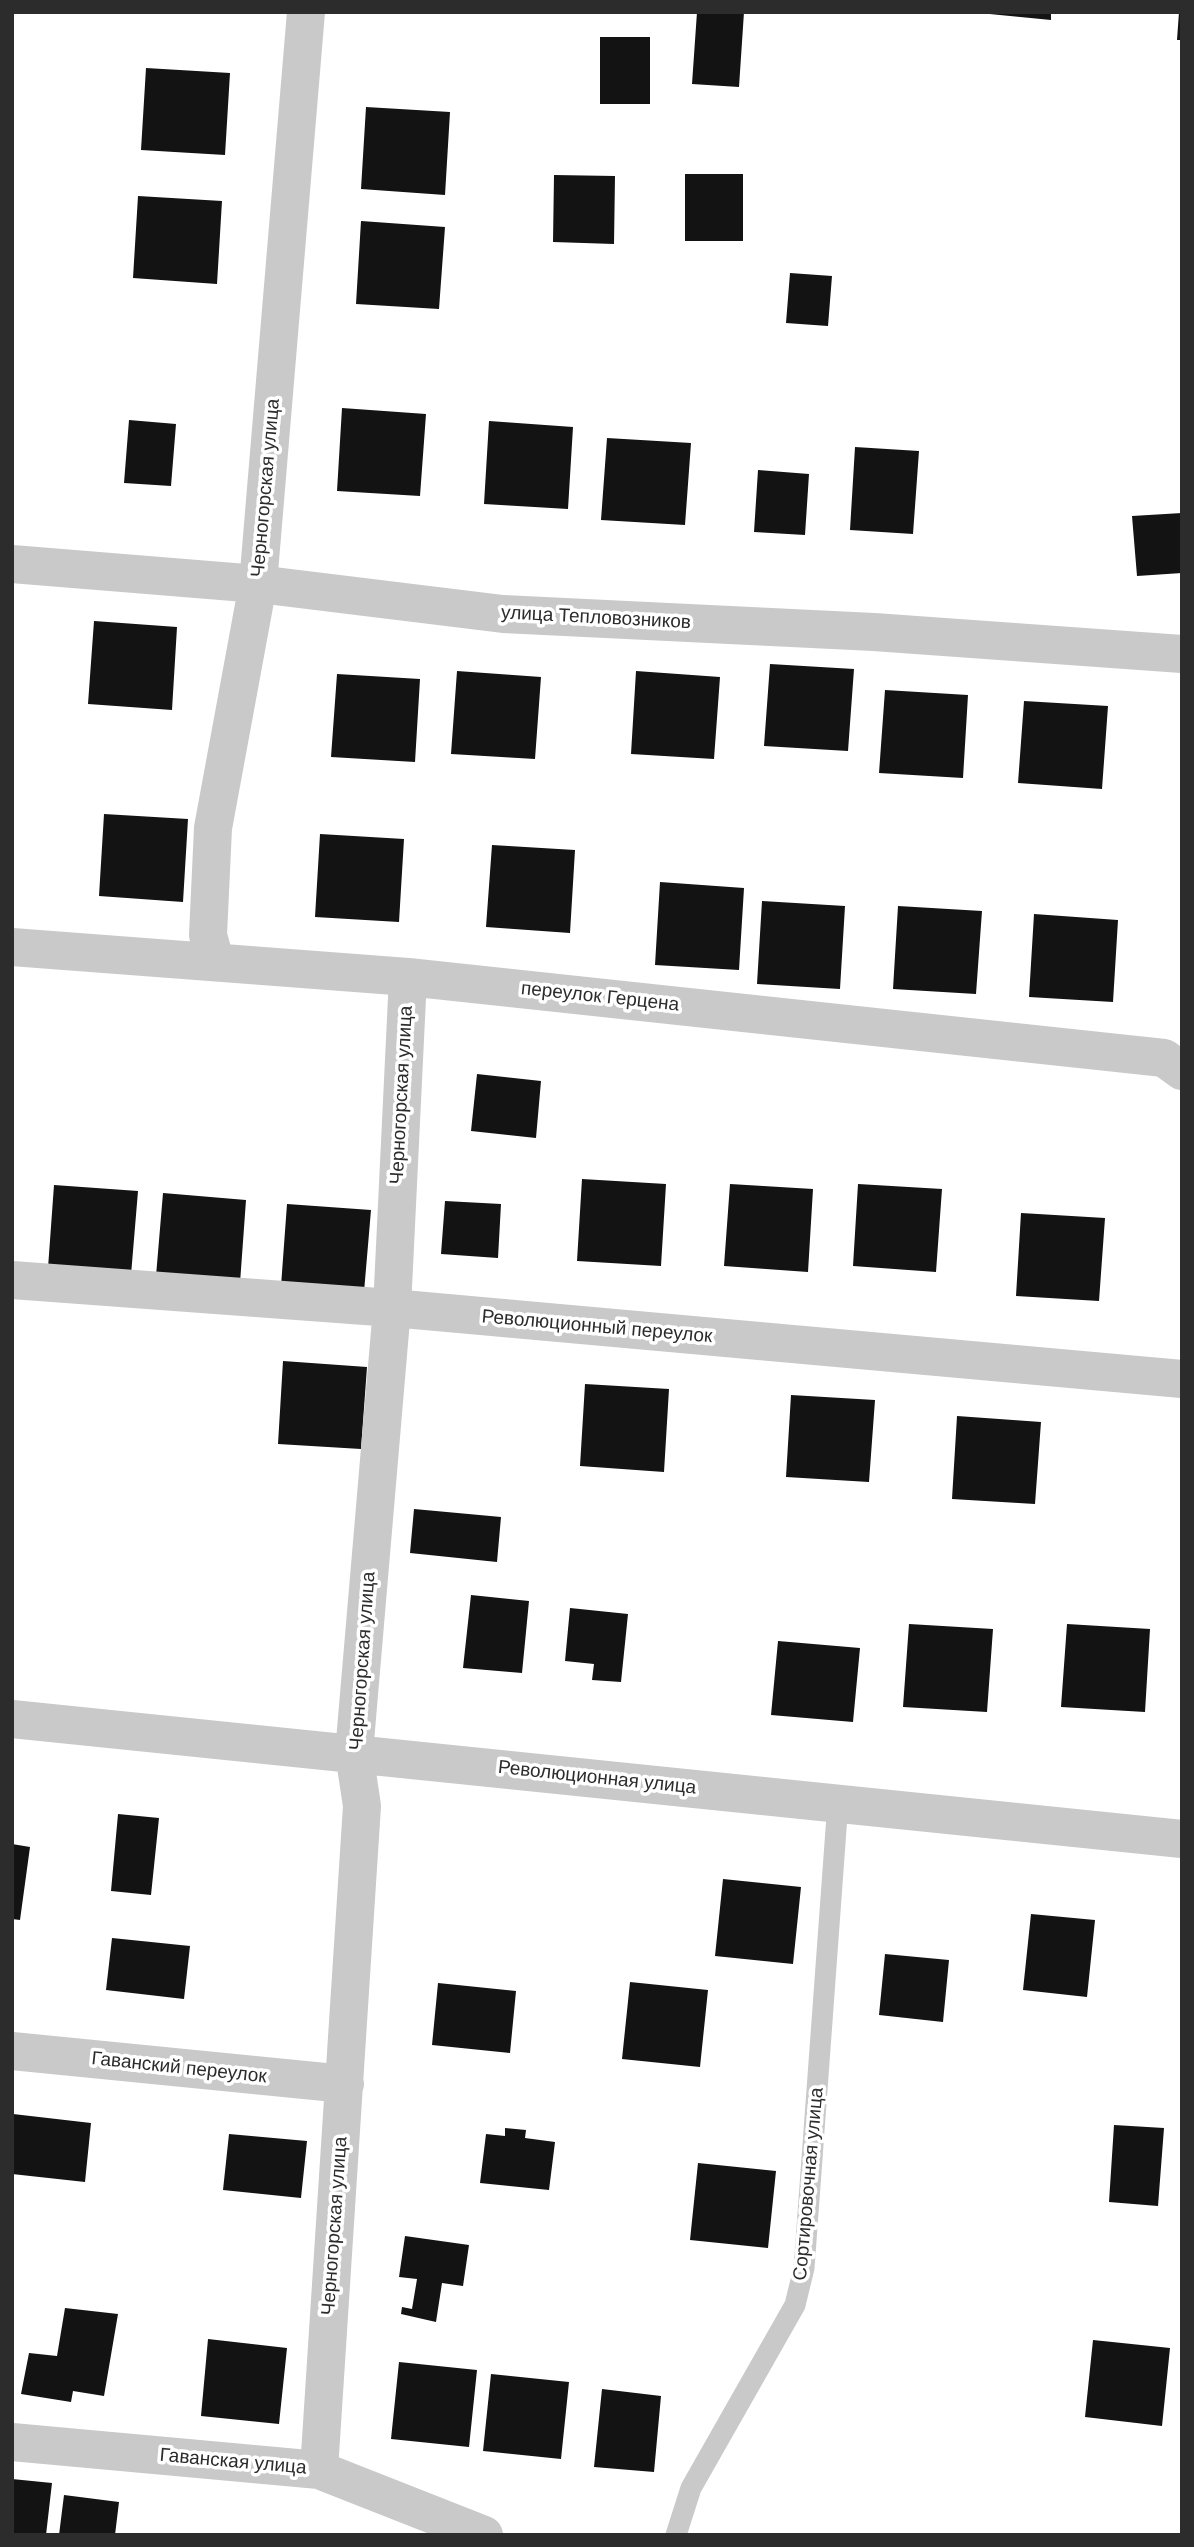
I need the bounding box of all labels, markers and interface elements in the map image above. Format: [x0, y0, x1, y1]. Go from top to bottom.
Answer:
street label: Черногорская улица [247, 398, 285, 578]
street label: улица Тепловозников [501, 602, 691, 634]
street label: переулок Герцена [520, 977, 680, 1017]
street label: Черногорская улица [386, 1005, 418, 1185]
street label: Революционный переулок [481, 1306, 713, 1348]
street label: Черногорская улица [345, 1571, 381, 1751]
street label: Революционная улица [497, 1756, 697, 1800]
street label: Гаванский переулок [90, 2047, 268, 2089]
street label: Сортировочная улица [789, 2087, 829, 2281]
street label: Черногорская улица [317, 2136, 353, 2316]
street label: Гаванская улица [159, 2444, 307, 2480]

